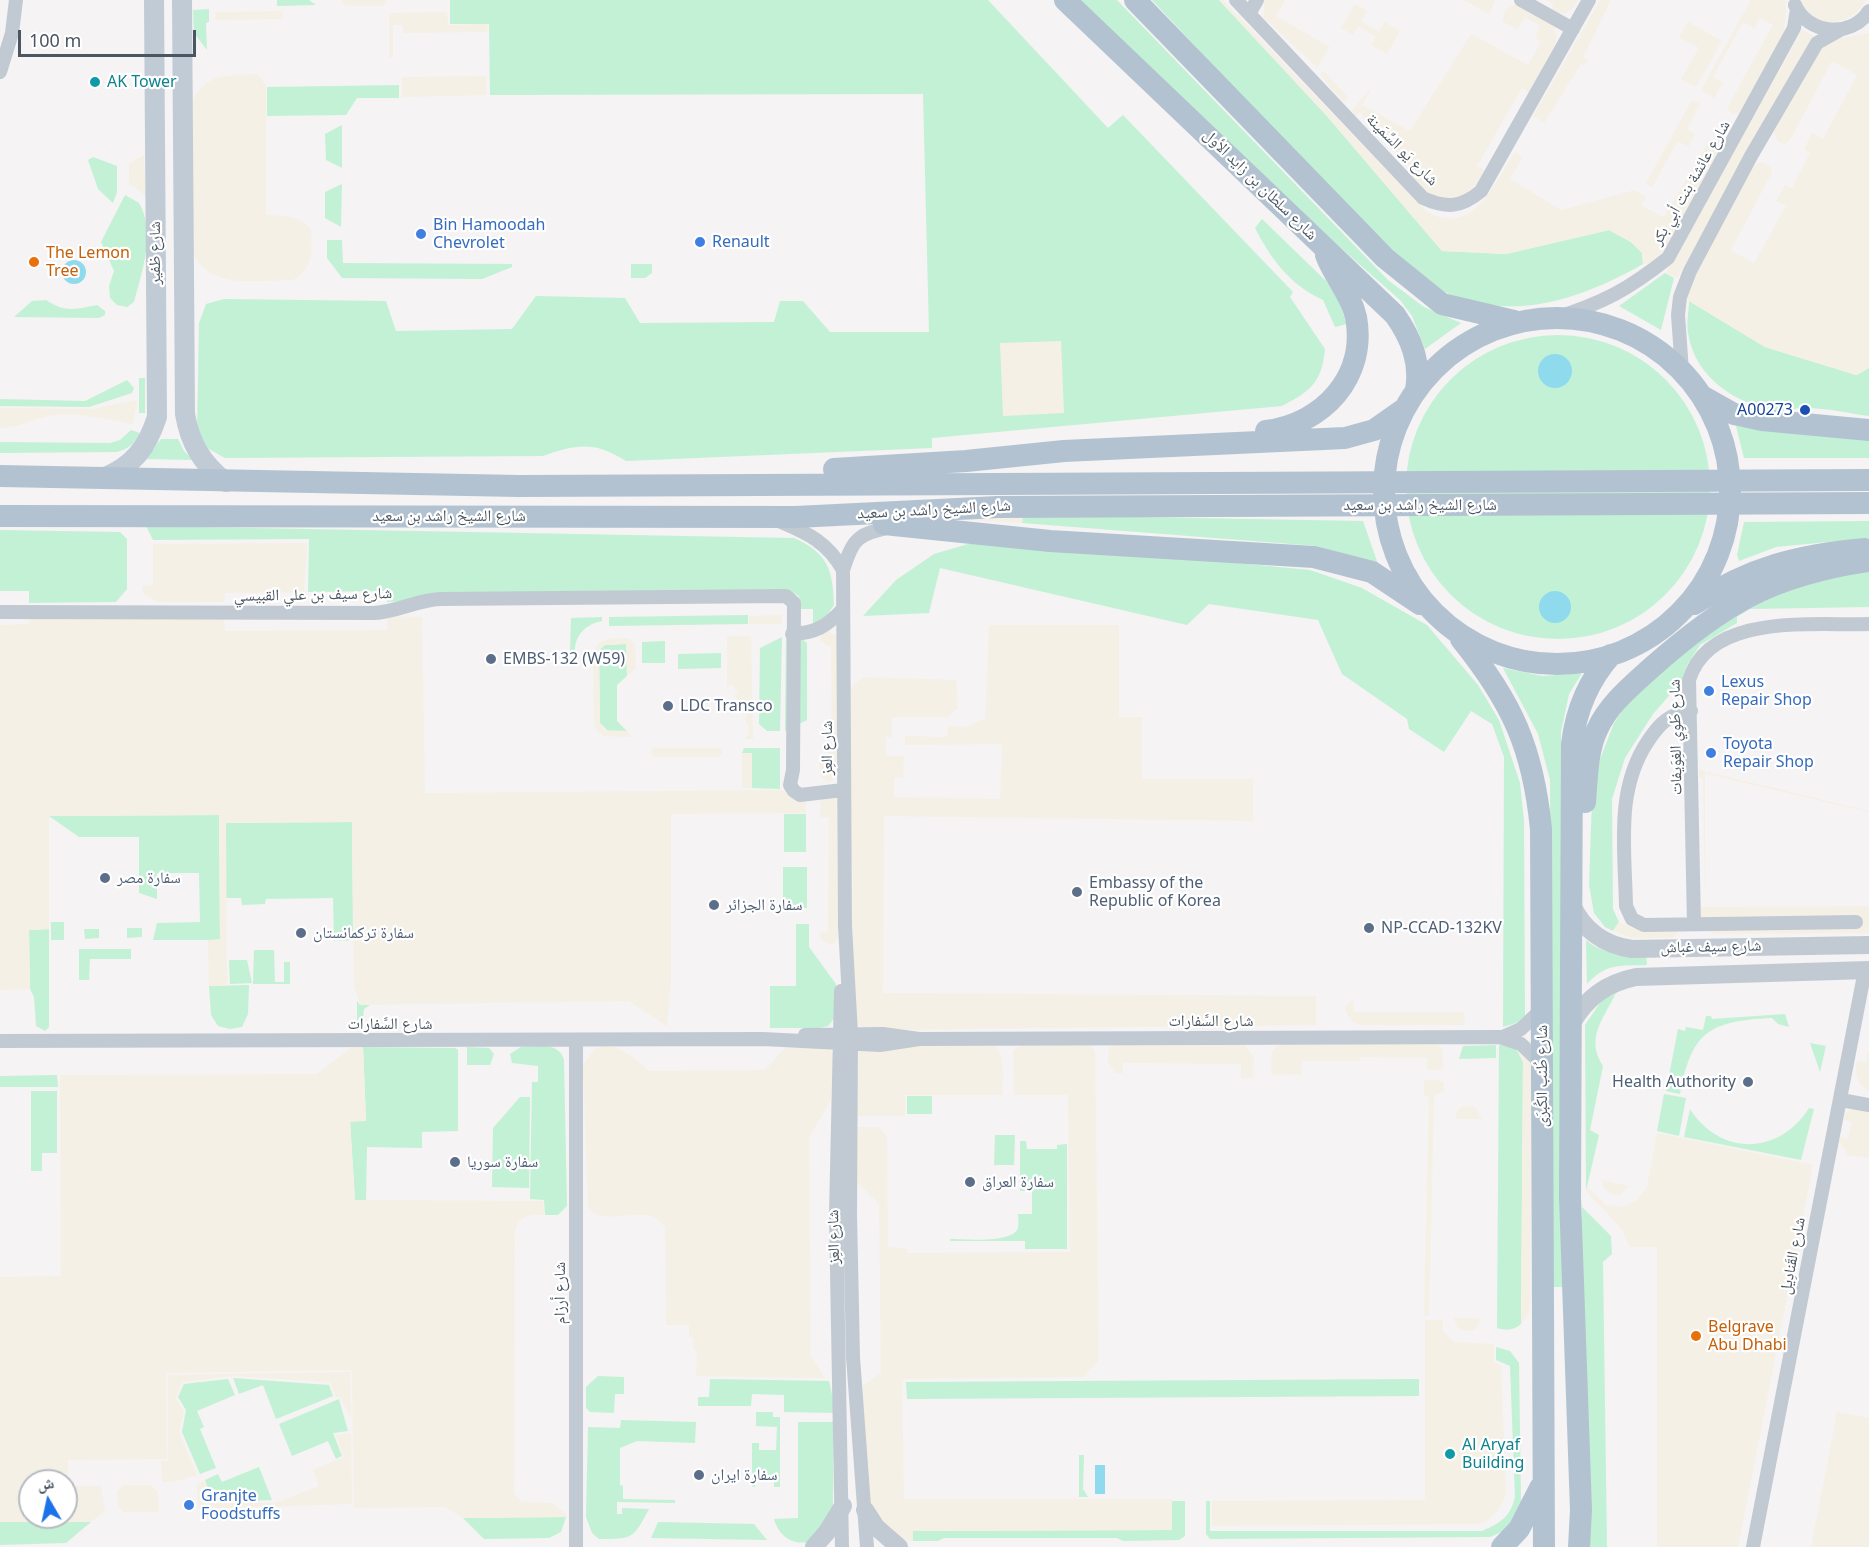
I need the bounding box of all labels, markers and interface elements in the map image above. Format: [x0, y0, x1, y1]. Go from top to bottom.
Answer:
scale bar [21, 18, 200, 56]
text: 100 m [29, 28, 81, 52]
place label: AK Tower [107, 72, 177, 92]
marker: AK Tower [88, 75, 102, 89]
street label: شارع يَو السِّمَينة [1362, 110, 1442, 190]
street label: شارع عائشة بنت أبي بكر [1647, 117, 1735, 249]
street label: شارع سلطان بن زايد الأول [1199, 126, 1321, 244]
place label: Bin Hamoodah Chevrolet [433, 215, 545, 253]
street label: شارع ظفير [145, 221, 165, 285]
marker: Bin Hamoodah Chevrolet [414, 227, 428, 241]
place label: Renault [712, 232, 770, 252]
marker: Renault [693, 235, 707, 249]
place label: The Lemon Tree [46, 243, 130, 281]
marker: The Lemon Tree [27, 255, 41, 269]
place label: A00273 [1737, 400, 1793, 420]
marker: A00273 [1798, 403, 1812, 417]
street label: شارع الشيخ راشد بن سعيد [1343, 495, 1497, 515]
street label: شارع الشيخ راشد بن سعيد [857, 496, 1011, 524]
street label: شارع الشيخ راشد بن سعيد [372, 506, 526, 526]
street label: شارع سيف بن علي القبيسي [234, 584, 392, 606]
place label: EMBS-132 (W59) [503, 649, 625, 669]
marker: EMBS-132 (W59) [484, 652, 498, 666]
place label: Lexus Repair Shop [1721, 672, 1812, 710]
street label: شارع طَوِي الغِوَيفات [1665, 679, 1687, 795]
marker: Lexus Repair Shop [1702, 684, 1716, 698]
place label: LDC Transco [680, 696, 773, 716]
marker: LDC Transco [661, 699, 675, 713]
street label: شارع العِز [817, 721, 837, 775]
place label: Toyota Repair Shop [1723, 734, 1814, 772]
marker: Toyota Repair Shop [1704, 746, 1718, 760]
place label: سفارة مصر [117, 868, 181, 888]
marker: سفارة مصر [98, 871, 112, 885]
place label: Embassy of the Republic of Korea [1089, 873, 1221, 911]
marker: Embassy of the Republic of Korea [1070, 885, 1084, 899]
place label: سفارة الجزائر [726, 895, 803, 915]
marker: سفارة الجزائر [707, 898, 721, 912]
place label: NP-CCAD-132KV [1381, 918, 1502, 938]
marker: NP-CCAD-132KV [1362, 921, 1376, 935]
place label: سفارة تركمانستان [313, 923, 414, 943]
marker: سفارة تركمانستان [294, 926, 308, 940]
street label: شارع سيف غباش [1660, 937, 1762, 957]
street label: شارع السَّفارات [1169, 1011, 1253, 1031]
street label: شارع السَّفارات [348, 1014, 432, 1034]
street label: شارع طُنب الكُبرَى [1532, 1025, 1552, 1127]
place label: Health Authority [1612, 1072, 1736, 1092]
marker: Health Authority [1741, 1075, 1755, 1089]
place label: سفارة سوريا [467, 1152, 538, 1172]
marker: سفارة سوريا [448, 1155, 462, 1169]
place label: سفارة العراق [982, 1172, 1054, 1192]
marker: سفارة العراق [963, 1175, 977, 1189]
street label: شارع العِز [824, 1209, 844, 1265]
street label: شارع القَنادِيل [1776, 1216, 1810, 1296]
street label: شارع أرزام [550, 1262, 570, 1324]
place label: Belgrave Abu Dhabi [1708, 1317, 1787, 1355]
marker: Belgrave Abu Dhabi [1689, 1329, 1703, 1343]
place label: Al Aryaf Building [1462, 1435, 1524, 1473]
marker: Al Aryaf Building [1443, 1447, 1457, 1461]
place label: سفارة ايران [711, 1465, 778, 1485]
marker: سفارة ايران [692, 1468, 706, 1482]
north arrow [18, 1469, 78, 1529]
text: ش [35, 1471, 56, 1495]
place label: Granjte Foodstuffs [201, 1486, 281, 1524]
marker: Granjte Foodstuffs [182, 1498, 196, 1512]

